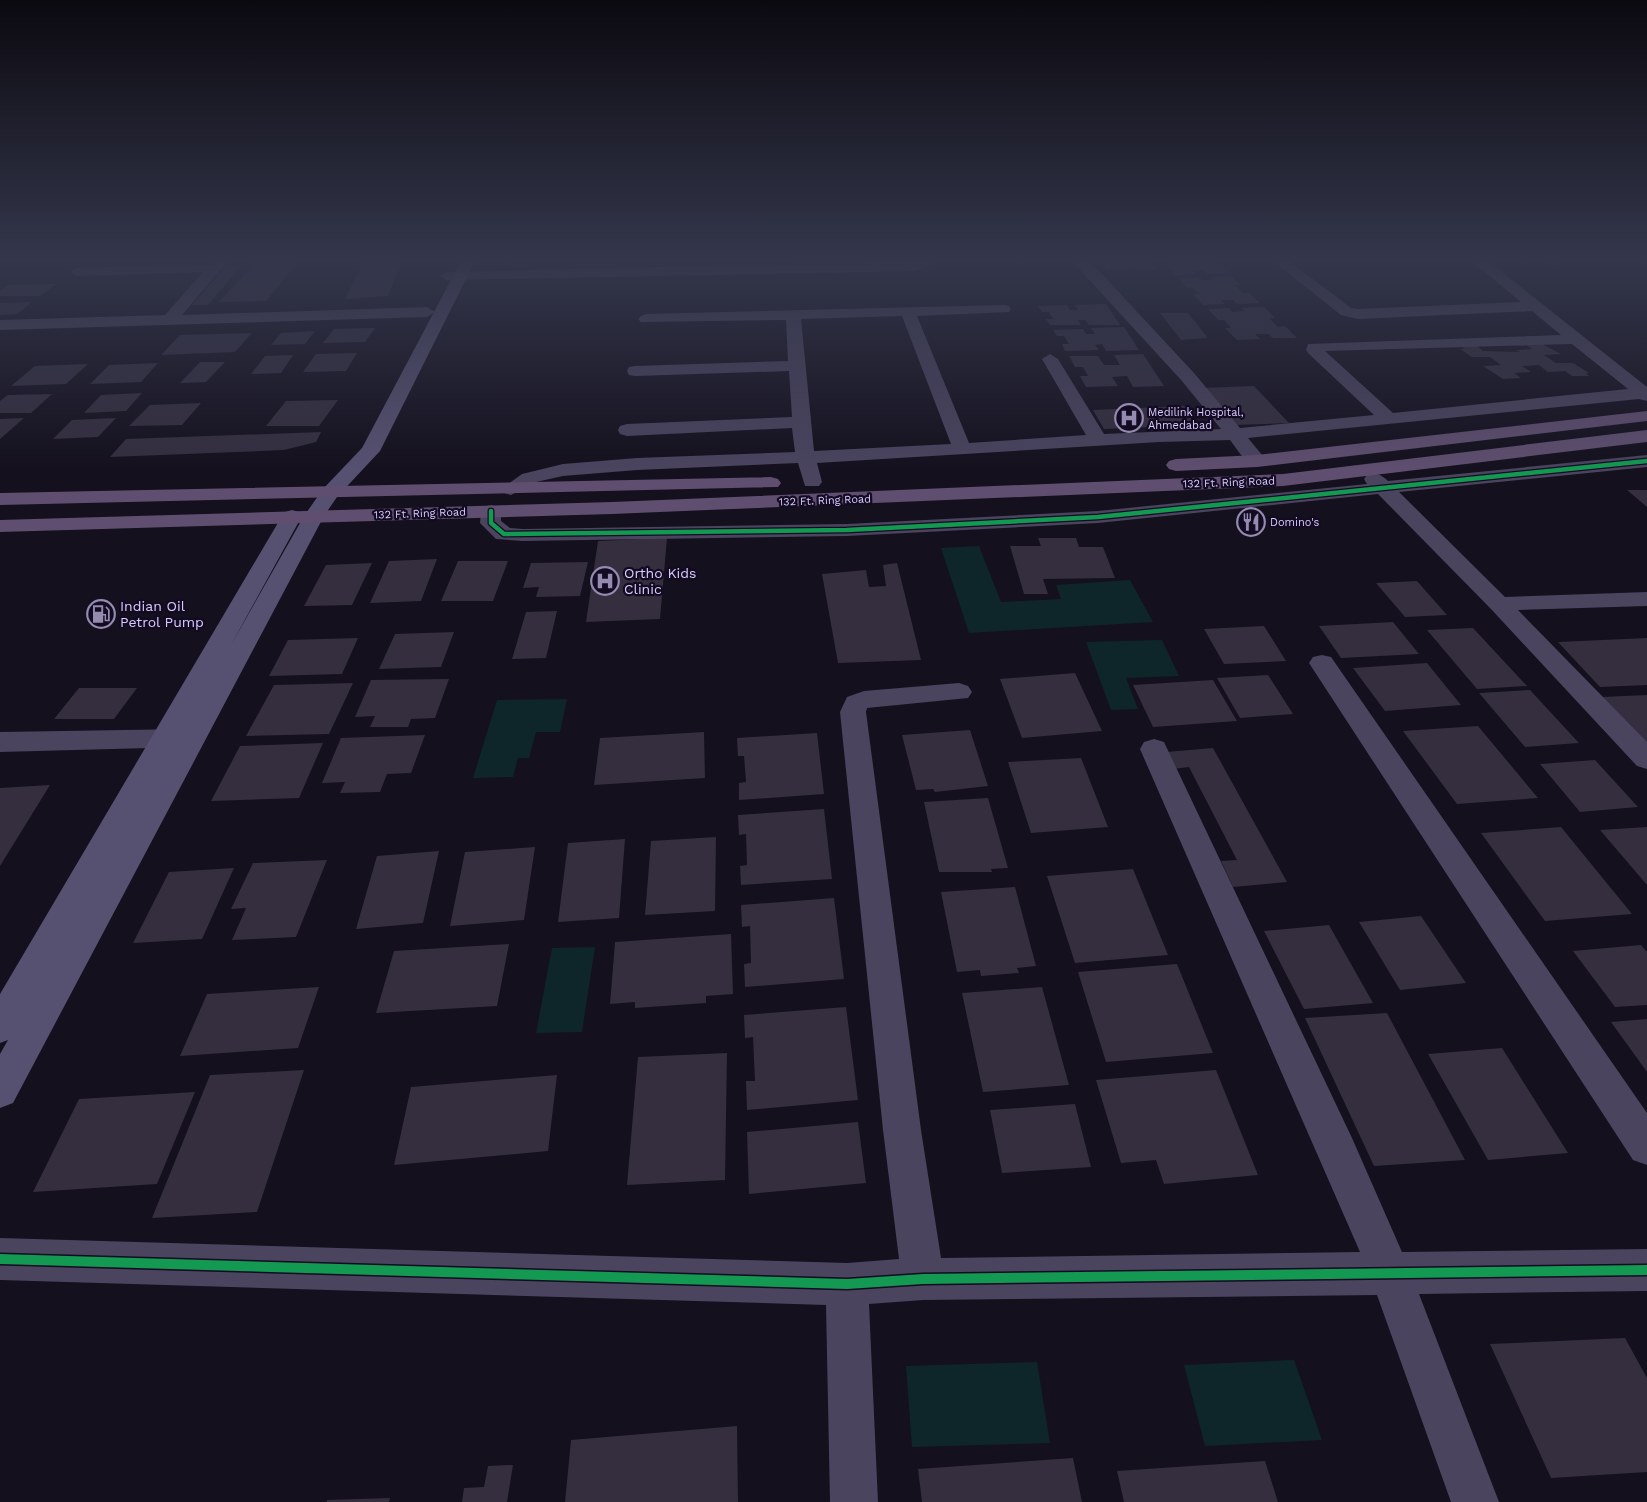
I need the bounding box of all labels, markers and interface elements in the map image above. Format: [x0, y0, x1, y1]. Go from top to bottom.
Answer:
hospital icon: Medilink Hospital, Ahmedabad [1114, 403, 1144, 433]
place label: Medilink Hospital, Ahmedabad [1148, 406, 1244, 432]
street label: 132 Ft. Ring Road [1183, 474, 1275, 491]
street label: 132 Ft. Ring Road [779, 492, 871, 509]
street label: 132 Ft. Ring Road [374, 505, 466, 522]
restaurant icon: Domino's [1236, 507, 1266, 537]
place label: Domino's [1270, 516, 1320, 529]
place label: Ortho Kids Clinic [624, 565, 696, 597]
hospital icon: Ortho Kids Clinic [590, 566, 620, 596]
place label: Indian Oil Petrol Pump [120, 598, 204, 630]
fuel station icon: Indian Oil Petrol Pump [86, 599, 116, 629]

